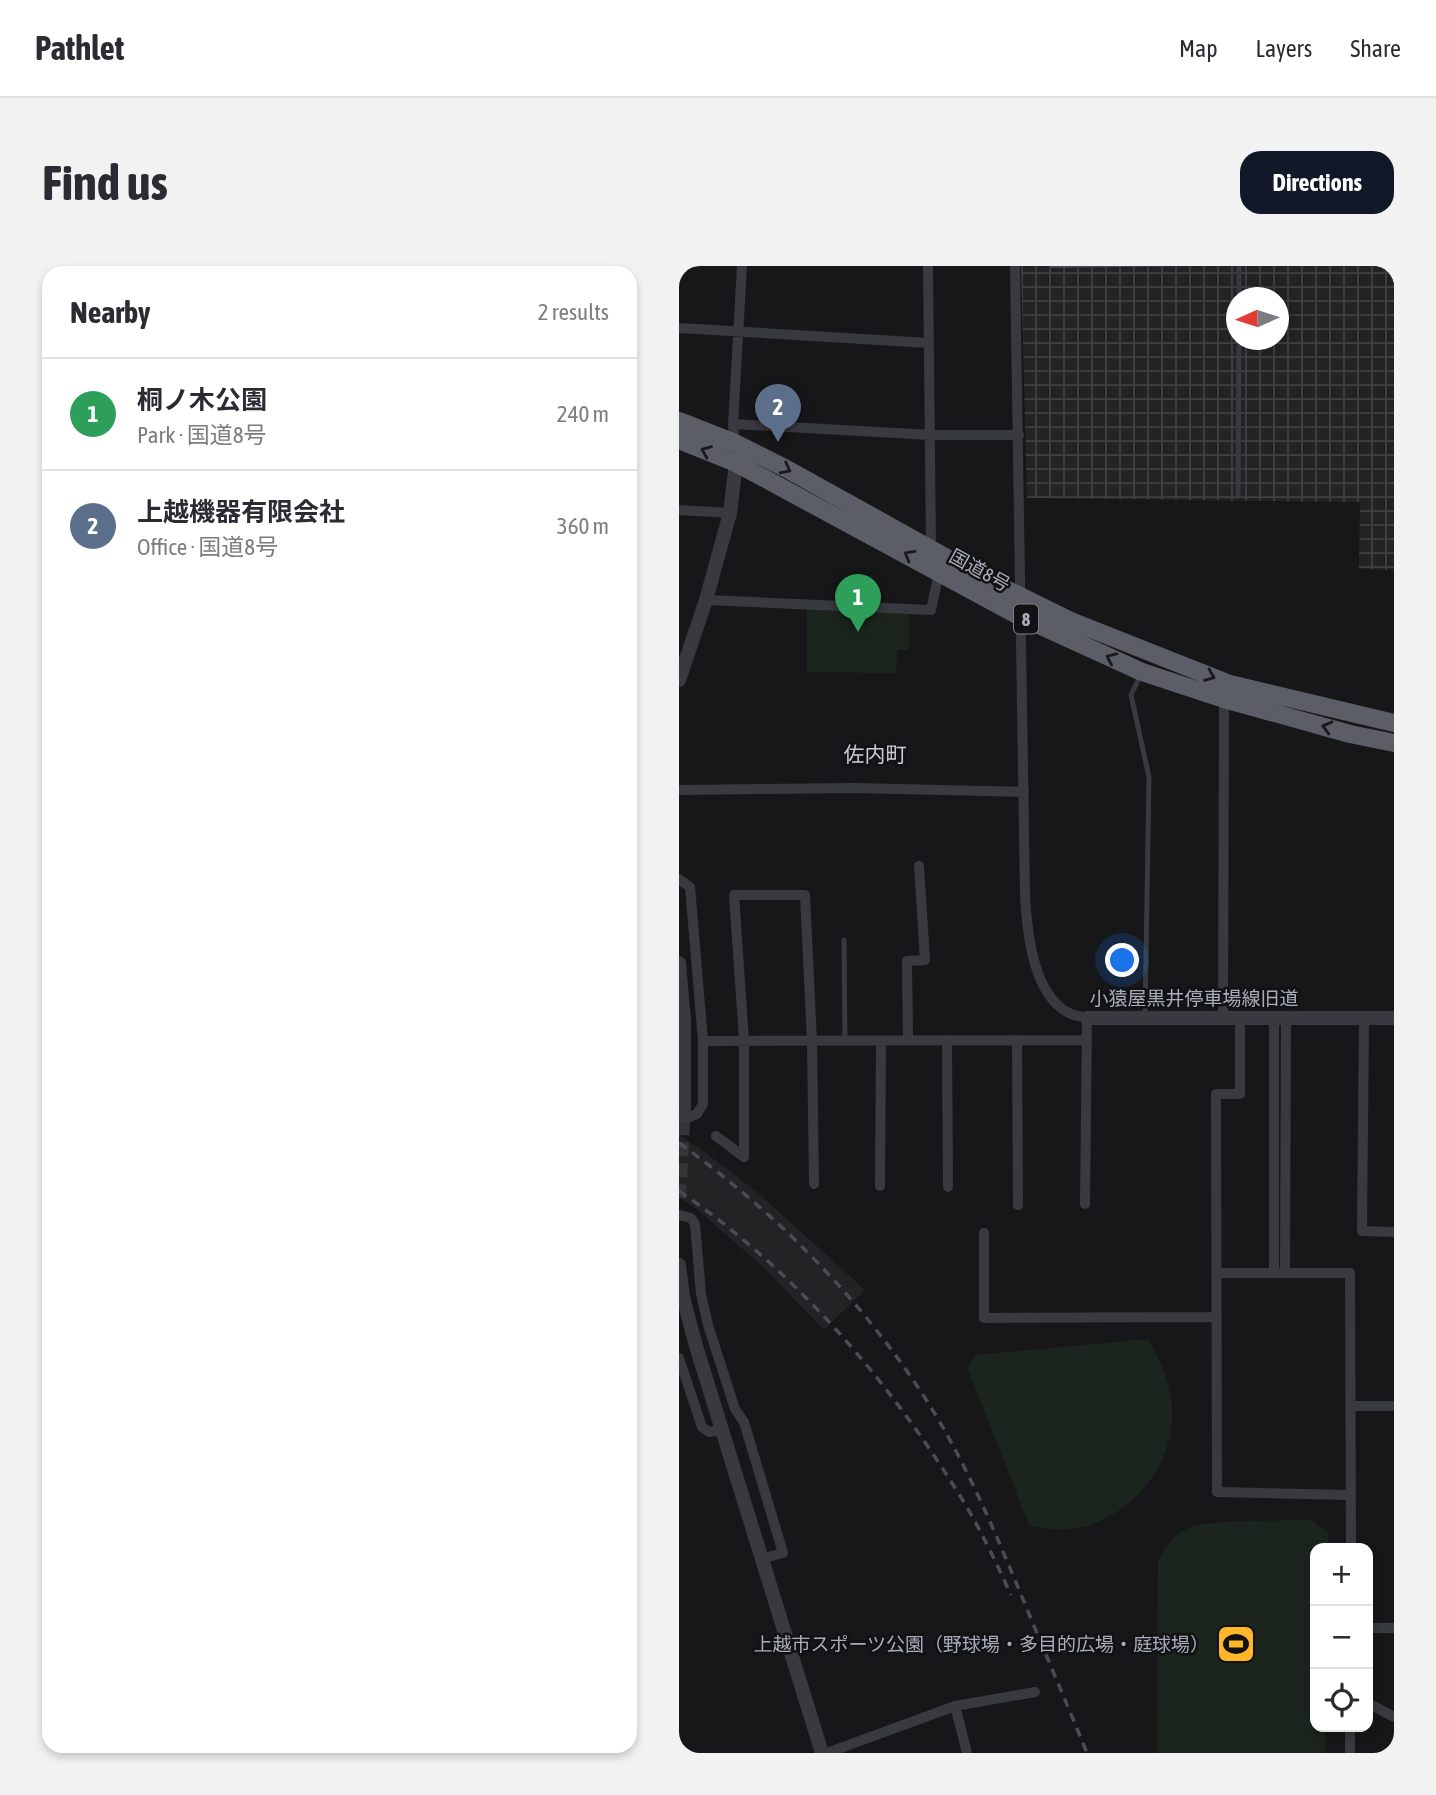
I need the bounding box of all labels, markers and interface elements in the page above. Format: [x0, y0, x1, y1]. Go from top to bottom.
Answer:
text: Pathlet [35, 29, 124, 67]
text: Map [1179, 35, 1218, 62]
text: Layers [1256, 35, 1312, 62]
text: Share [1350, 35, 1401, 62]
button: Directions [1240, 151, 1394, 214]
text: Find us [42, 154, 168, 210]
north arrow [1226, 287, 1289, 350]
text: Nearby [70, 295, 150, 329]
text: 2 results [538, 299, 609, 325]
pin: 2 [755, 384, 801, 442]
text: 桐ノ木公園 [137, 385, 267, 415]
text: 1 [88, 401, 98, 427]
text: 240 m [557, 401, 609, 427]
text: Park · 国道8号 [137, 422, 266, 448]
one-way arrow [701, 446, 713, 460]
one-way arrow [779, 460, 791, 474]
text: 上越機器有限会社 [137, 497, 345, 527]
text: 2 [88, 513, 98, 539]
text: 360 m [557, 513, 609, 539]
text: Office · 国道8号 [137, 534, 278, 560]
street label: 国道8号 [946, 544, 1014, 596]
one-way arrow [903, 550, 916, 563]
pin: 1 [835, 574, 881, 632]
road number: 8 [1014, 604, 1038, 634]
one-way arrow [1106, 652, 1118, 666]
one-way arrow [1203, 667, 1215, 681]
one-way arrow [1322, 721, 1334, 736]
district label: 佐内町 [844, 742, 907, 766]
your location [1105, 943, 1139, 977]
street label: 小猿屋黒井停車場線旧道 [1089, 987, 1299, 1009]
map controls [1310, 1543, 1373, 1732]
button: + [1310, 1543, 1373, 1606]
button: − [1310, 1606, 1373, 1669]
sports icon: 上越市スポーツ公園（野球場・多目的広場・庭球場） [1215, 1623, 1257, 1665]
place label: 上越市スポーツ公園（野球場・多目的広場・庭球場） [753, 1633, 1209, 1655]
button: locate [1310, 1669, 1373, 1732]

